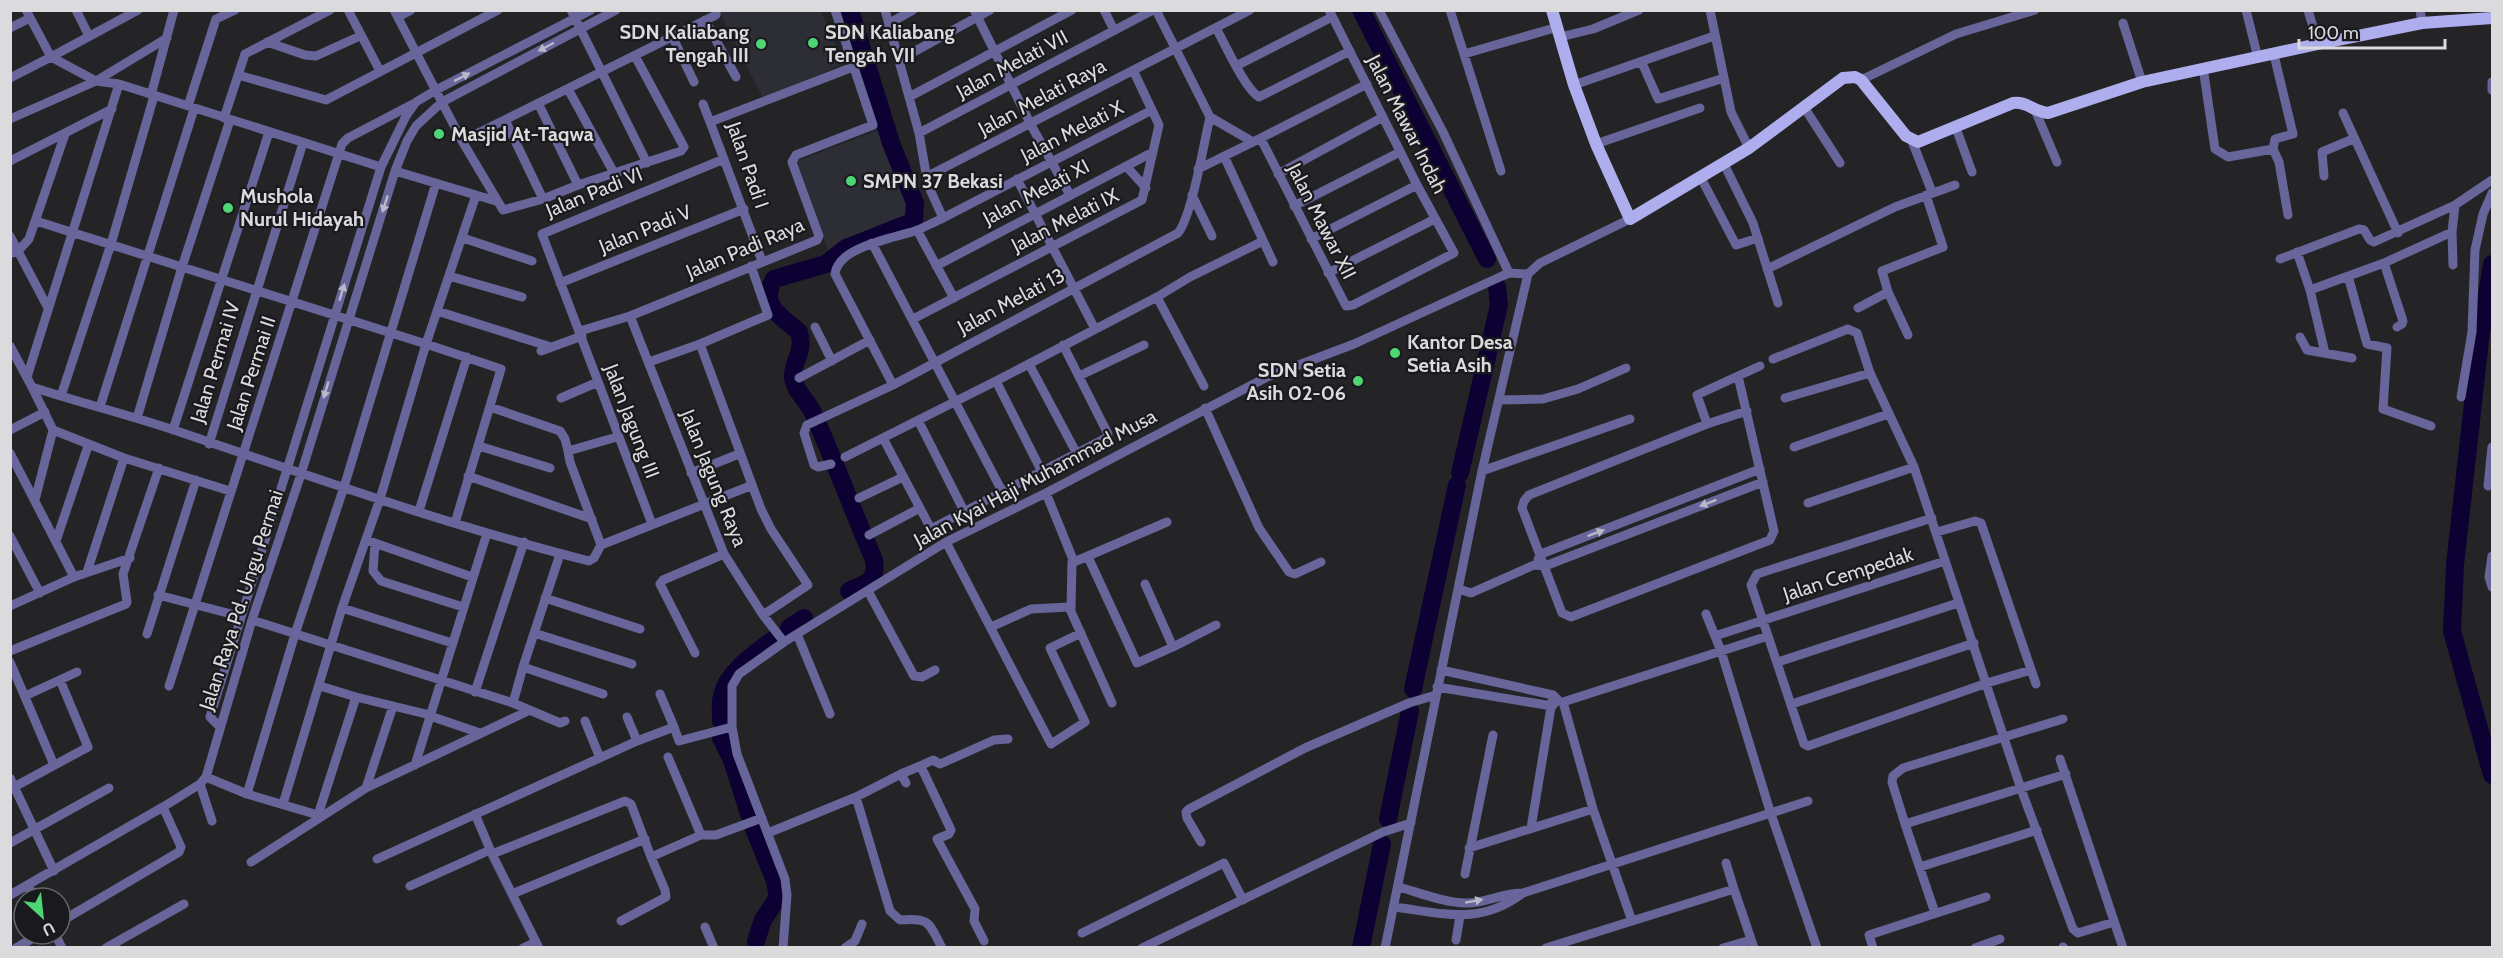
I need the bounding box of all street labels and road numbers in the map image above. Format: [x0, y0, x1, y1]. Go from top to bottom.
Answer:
street label: Jalan Melati VII [951, 25, 1072, 104]
street label: Jalan Mawar Indah [1361, 50, 1452, 197]
street label: Jalan Melati Raya [973, 53, 1110, 141]
street label: Jalan Melati X [1016, 95, 1128, 168]
street label: Jalan Padi I [722, 118, 774, 212]
street label: Jalan Melati XI [978, 154, 1093, 231]
street label: Jalan Mawar XII [1282, 158, 1361, 283]
street label: Jalan Padi VI [541, 162, 646, 223]
street label: Jalan Melati IX [1006, 183, 1123, 258]
street label: Jalan Padi V [594, 199, 695, 259]
street label: Jalan Padi Raya [681, 212, 808, 284]
street label: Jalan Melati 13 [953, 263, 1069, 340]
street label: Jalan Permai IV [185, 298, 245, 426]
street label: Jalan Permai II [221, 313, 281, 434]
street label: Jalan Jagung III [599, 360, 665, 481]
street label: Jalan Kyai Haji Muhammad Musa [909, 404, 1161, 553]
street label: Jalan Jagung Raya [675, 405, 753, 550]
street label: Jalan Raya Pd. Ungu Permai [194, 487, 288, 714]
street label: Jalan Cempedak [1779, 542, 1916, 607]

